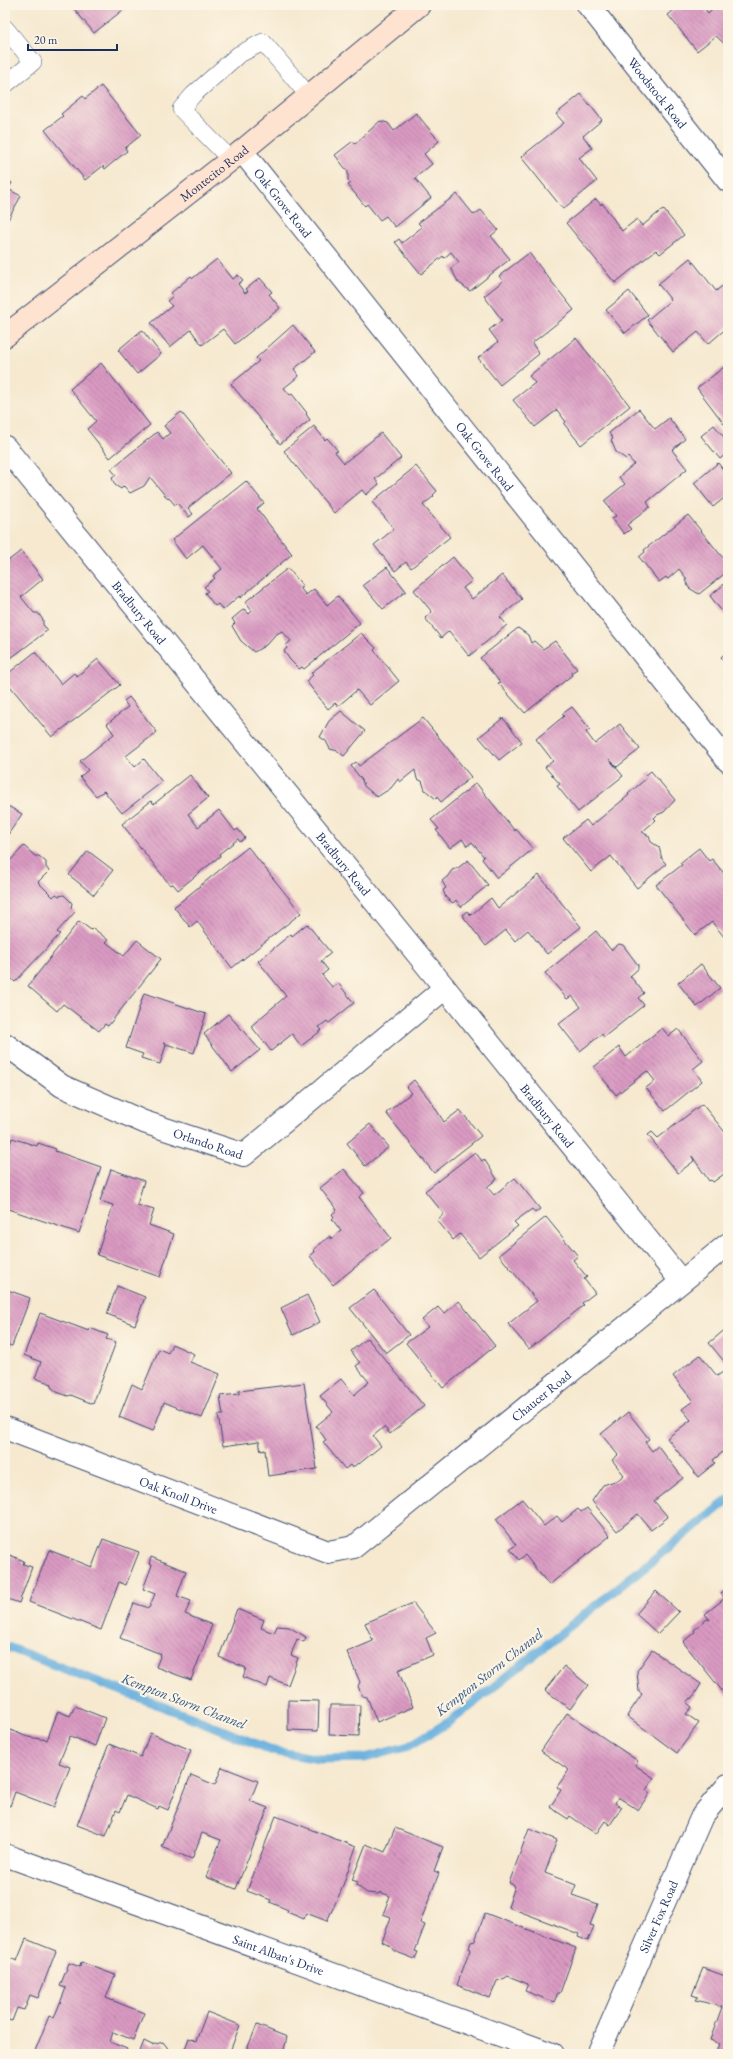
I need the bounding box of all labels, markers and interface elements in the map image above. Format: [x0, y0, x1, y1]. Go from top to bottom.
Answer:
scale bar [28, 26, 117, 52]
text: 20 m [34, 32, 58, 48]
street label: Woodstock Road [624, 54, 691, 132]
street label: Montecito Road [176, 141, 252, 205]
street label: Oak Grove Road [250, 165, 316, 241]
street label: Oak Grove Road [452, 418, 518, 495]
street label: Bradbury Road [108, 577, 170, 648]
street label: Bradbury Road [312, 829, 375, 900]
street label: Bradbury Road [516, 1080, 578, 1151]
street label: Orlando Road [171, 1124, 245, 1163]
street label: Chaucer Road [508, 1366, 575, 1425]
street label: Oak Knoll Drive [137, 1472, 220, 1518]
water label: Kempton Storm Channel [431, 1624, 547, 1720]
water label: Kempton Storm Channel [118, 1669, 250, 1733]
street label: Silver Fox Road [635, 1877, 682, 1956]
street label: Saint Alban's Drive [230, 1931, 326, 1979]

